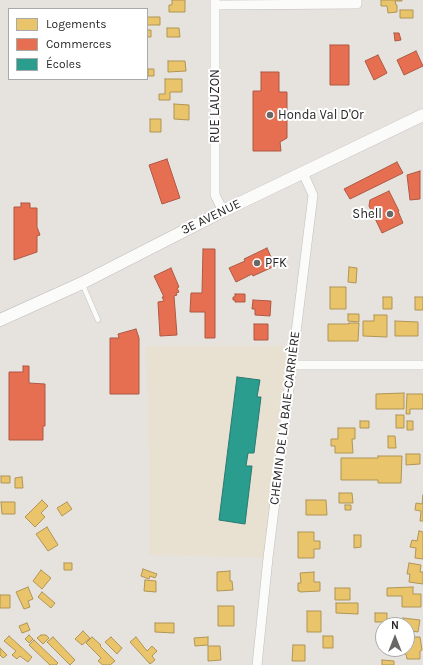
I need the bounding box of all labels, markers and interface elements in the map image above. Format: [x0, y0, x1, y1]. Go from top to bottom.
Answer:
legend [8, 8, 148, 80]
text: Logements [46, 17, 107, 31]
text: Commerces [46, 37, 112, 51]
text: Écoles [46, 57, 81, 71]
street label: RUE LAUZON [207, 69, 223, 143]
place label: Honda Val D'Or [278, 107, 364, 123]
marker: Honda Val D'Or [265, 110, 275, 120]
street label: 3E AVENUE [179, 196, 243, 238]
place label: Shell [352, 206, 382, 222]
marker: Shell [385, 209, 395, 219]
place label: PFK [265, 255, 287, 271]
marker: PFK [252, 258, 262, 268]
street label: CHEMIN DE LA BAIE-CARRIÈRE [267, 330, 303, 506]
north arrow [375, 617, 415, 657]
text: N [391, 619, 399, 632]

